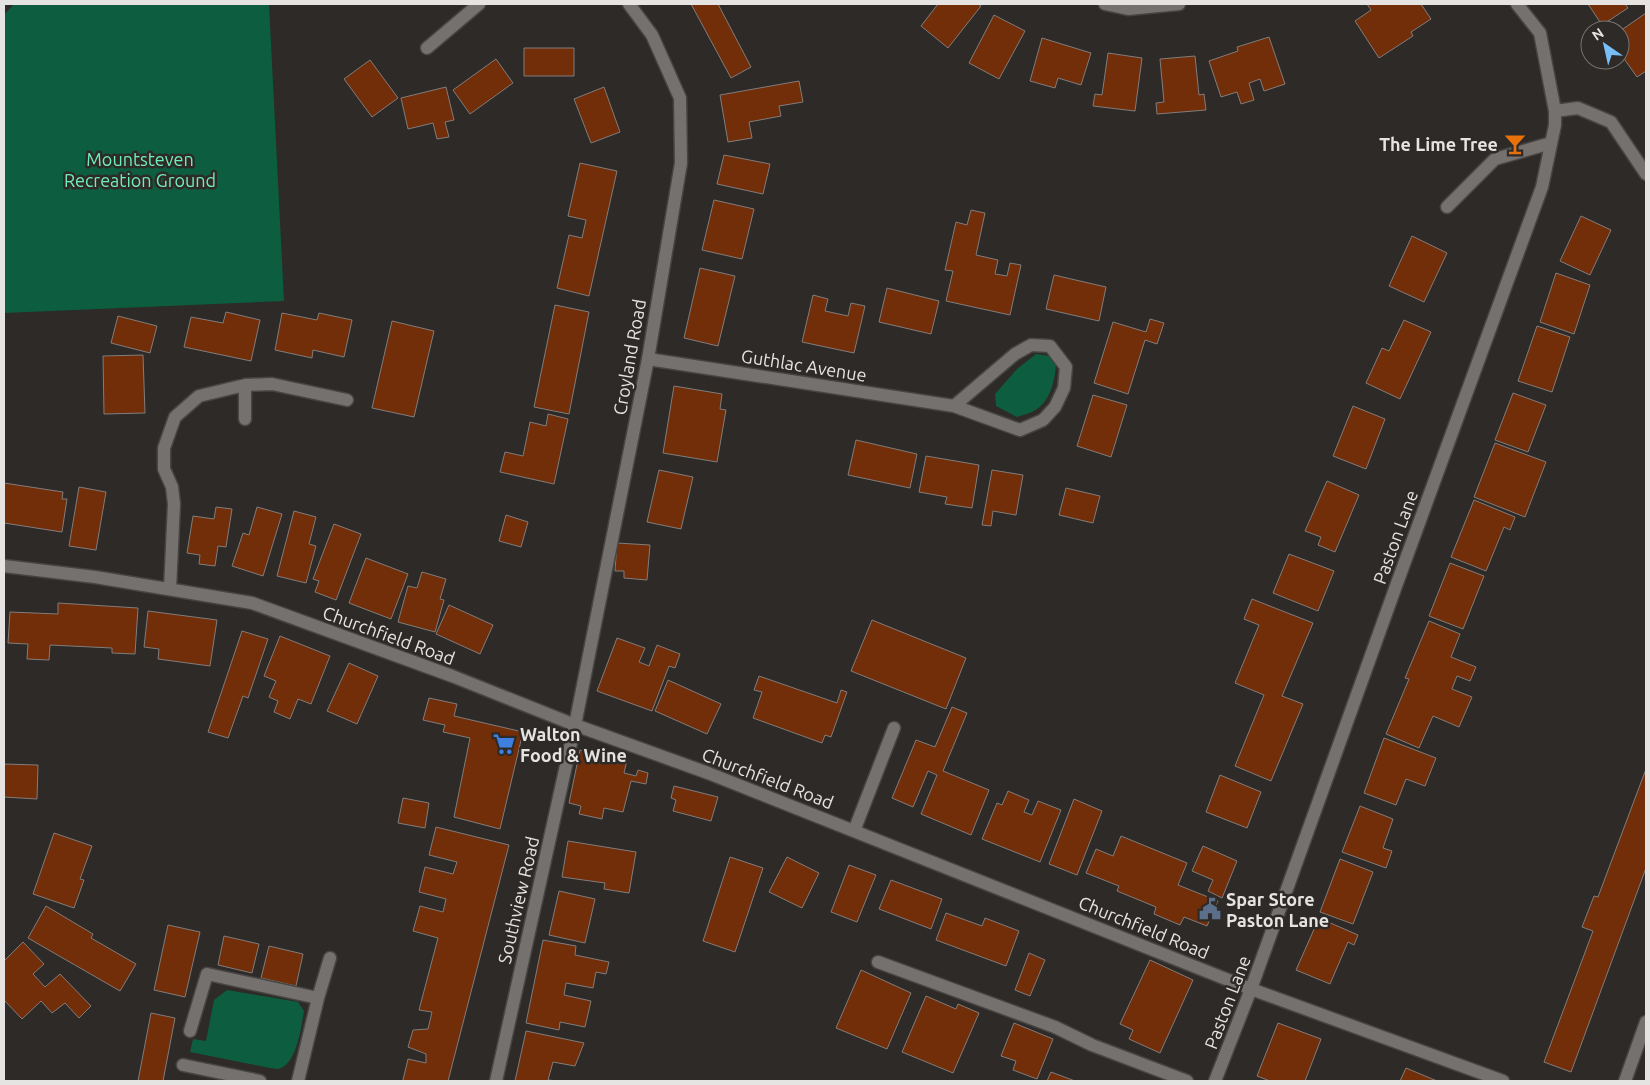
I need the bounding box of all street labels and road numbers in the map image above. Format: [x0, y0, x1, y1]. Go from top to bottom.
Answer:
street label: Croyland Road [609, 297, 649, 417]
street label: Guthlac Avenue [740, 345, 868, 385]
street label: Paston Lane [1369, 487, 1421, 587]
street label: Churchfield Road [320, 602, 458, 668]
street label: Churchfield Road [699, 744, 837, 812]
street label: Southview Road [494, 834, 542, 966]
street label: Churchfield Road [1076, 892, 1212, 962]
street label: Paston Lane [1200, 953, 1254, 1051]

